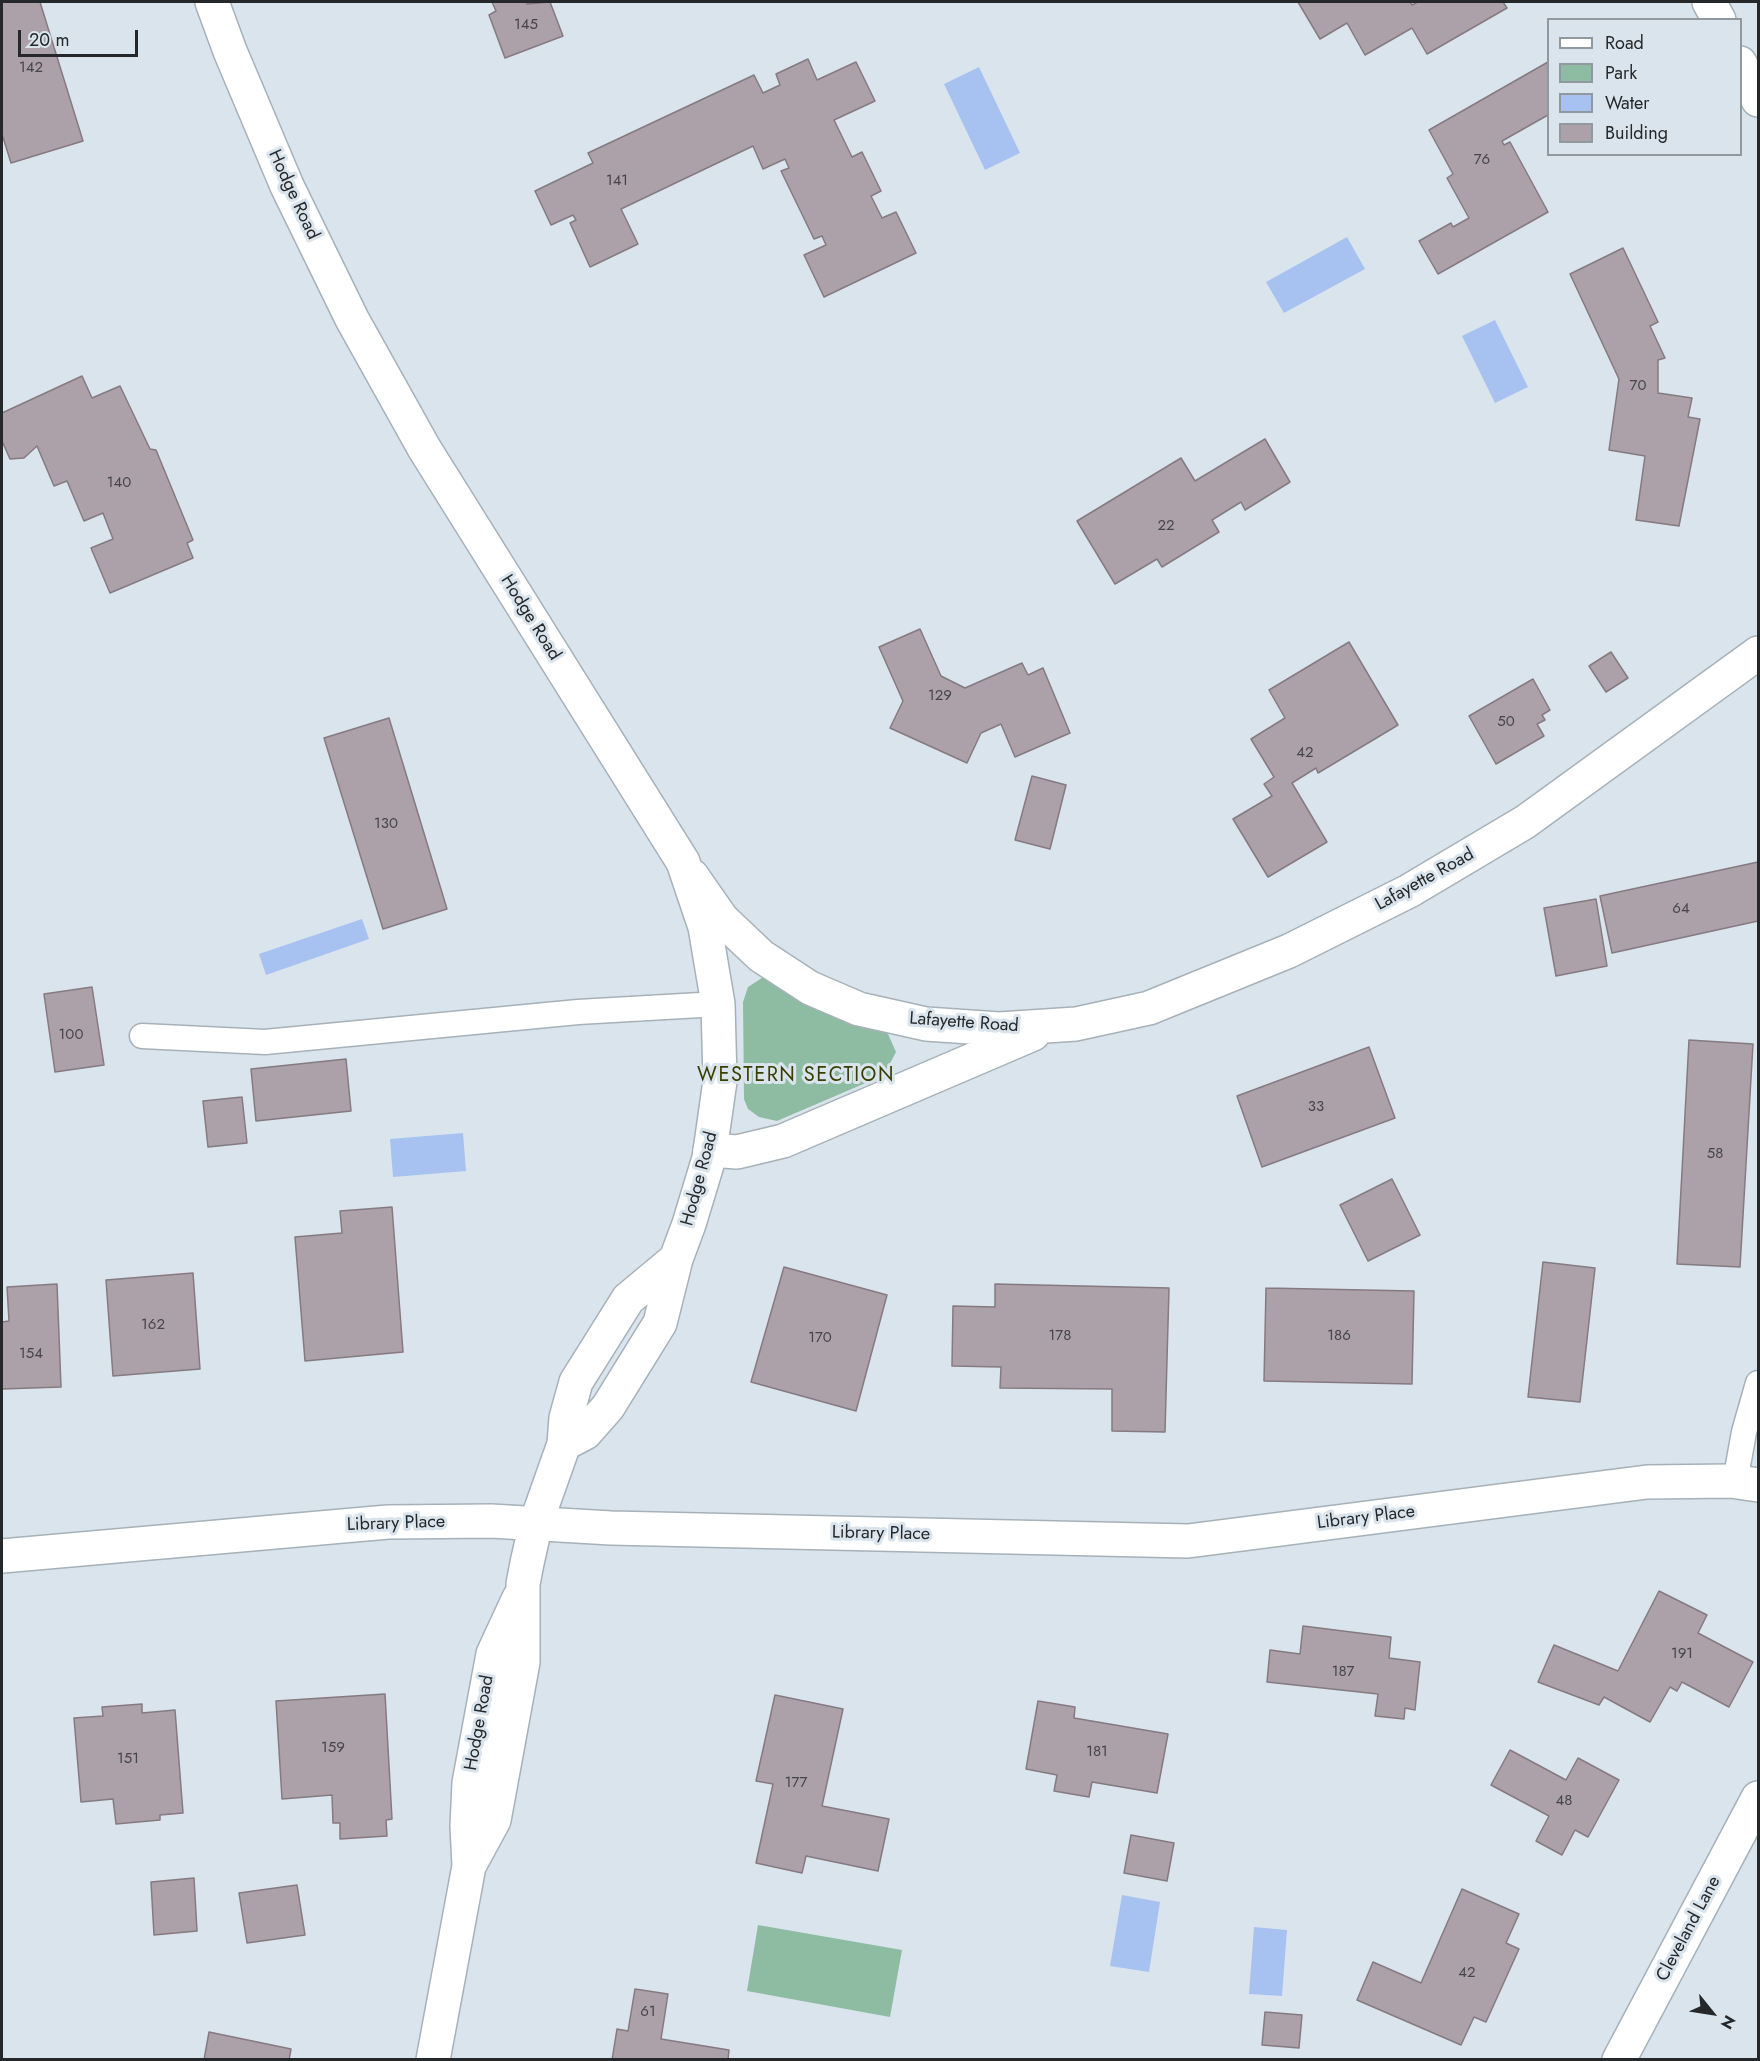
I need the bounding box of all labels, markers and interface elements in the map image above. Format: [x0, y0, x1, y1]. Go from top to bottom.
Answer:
house number: 145 [514, 16, 538, 34]
scale bar [21, 18, 141, 56]
legend [1547, 18, 1742, 156]
text: 20 m [29, 27, 69, 53]
text: Road [1605, 30, 1644, 56]
house number: 142 [19, 59, 43, 77]
text: Park [1605, 60, 1637, 86]
text: Water [1605, 90, 1649, 116]
text: Building [1605, 120, 1668, 146]
street label: Hodge Road [263, 147, 323, 243]
house number: 76 [1474, 151, 1490, 169]
house number: 141 [606, 172, 628, 190]
house number: 70 [1630, 377, 1646, 395]
house number: 140 [107, 474, 131, 492]
house number: 22 [1157, 517, 1175, 535]
street label: Hodge Road [495, 571, 565, 665]
house number: 129 [928, 687, 952, 705]
house number: 50 [1497, 713, 1515, 731]
house number: 42 [1296, 744, 1314, 762]
house number: 130 [374, 815, 398, 833]
street label: Lafayette Road [1372, 844, 1478, 916]
house number: 64 [1672, 900, 1690, 918]
street label: Lafayette Road [909, 1008, 1019, 1038]
house number: 100 [59, 1026, 83, 1044]
district label: WESTERN SECTION [697, 1064, 895, 1088]
house number: 33 [1308, 1098, 1324, 1116]
street label: Hodge Road [677, 1129, 723, 1229]
house number: 58 [1707, 1145, 1723, 1163]
house number: 162 [141, 1316, 165, 1334]
house number: 178 [1049, 1327, 1071, 1345]
house number: 186 [1327, 1327, 1351, 1345]
house number: 170 [808, 1329, 832, 1347]
house number: 154 [19, 1345, 43, 1363]
street label: Library Place [1316, 1501, 1416, 1535]
street label: Library Place [346, 1511, 446, 1537]
street label: Library Place [832, 1522, 930, 1546]
house number: 191 [1671, 1645, 1693, 1663]
house number: 187 [1332, 1663, 1354, 1681]
street label: Hodge Road [461, 1674, 499, 1772]
house number: 159 [321, 1739, 345, 1757]
house number: 181 [1086, 1743, 1108, 1761]
house number: 151 [117, 1750, 139, 1768]
house number: 177 [785, 1774, 807, 1792]
house number: 48 [1556, 1792, 1572, 1810]
street label: Cleveland Lane [1652, 1873, 1726, 1985]
house number: 42 [1458, 1964, 1476, 1982]
north arrow [1682, 1983, 1742, 2043]
house number: 61 [640, 2003, 656, 2021]
text: N [1715, 2011, 1741, 2034]

